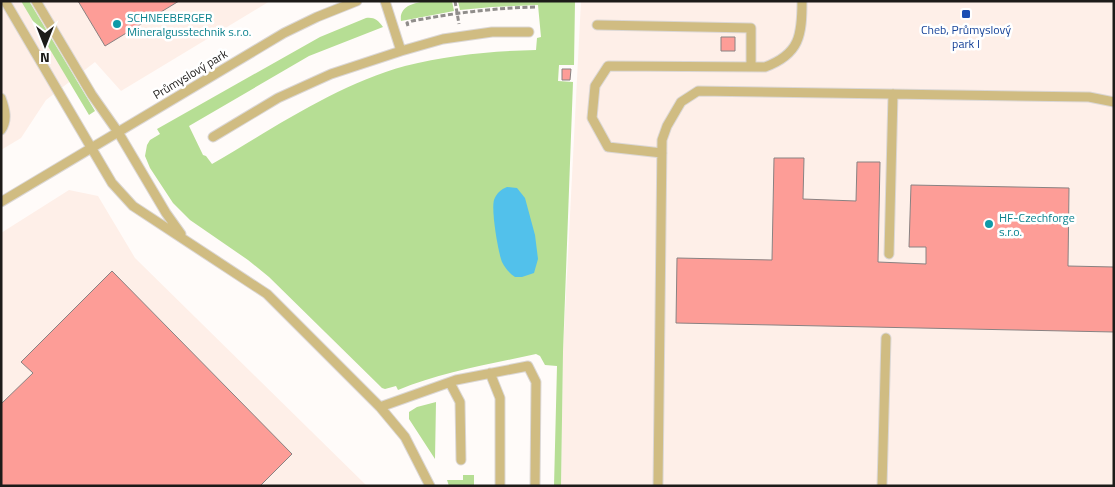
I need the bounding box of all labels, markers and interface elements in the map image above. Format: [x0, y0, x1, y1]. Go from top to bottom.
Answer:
place label: SCHNEEBERGER Mineralgusstechnik s.r.o. [127, 8, 251, 41]
marker: Cheb, Průmyslový park I [960, 8, 972, 20]
marker: SCHNEEBERGER Mineralgusstechnik s.r.o. [111, 18, 123, 30]
north arrow [20, 20, 70, 70]
place label: Cheb, Průmyslový park I [921, 20, 1011, 53]
street label: Průmyslový park [149, 44, 231, 104]
text: N [40, 48, 50, 69]
place label: HF-Czechforge s.r.o. [999, 208, 1075, 241]
marker: HF-Czechforge s.r.o. [983, 218, 995, 230]

